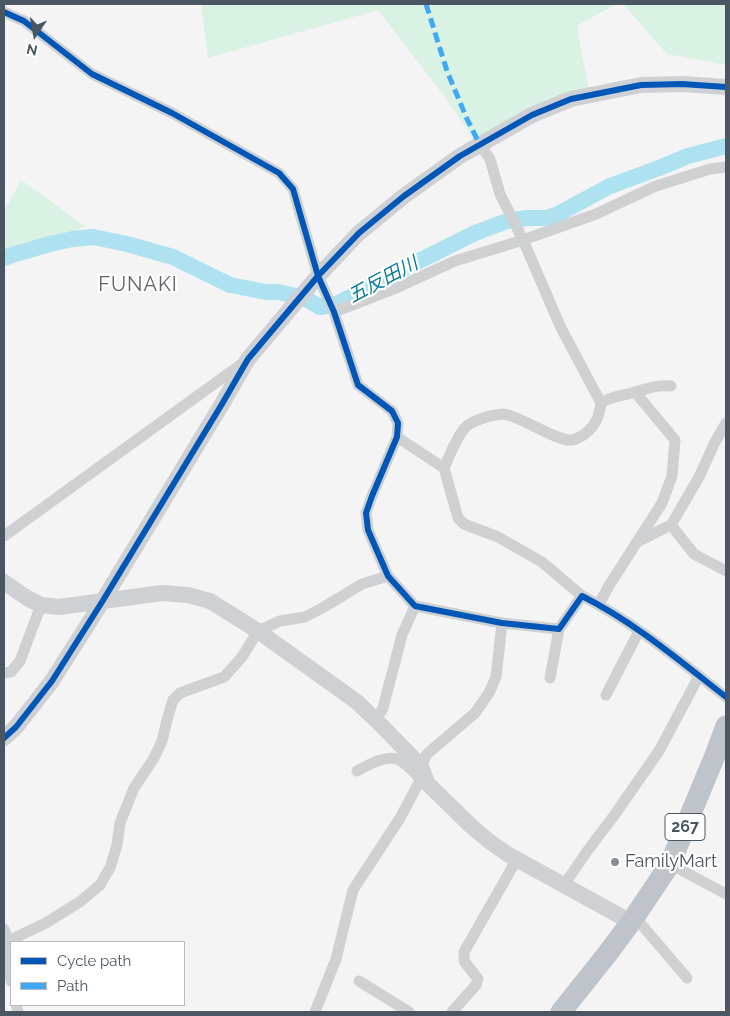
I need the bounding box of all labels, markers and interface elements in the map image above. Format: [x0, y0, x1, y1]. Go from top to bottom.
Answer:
north arrow [10, 10, 60, 60]
text: N [25, 41, 39, 59]
water label: 五反田川 [344, 252, 422, 308]
district label: FUNAKI [97, 273, 179, 297]
road number: 267 [665, 814, 705, 840]
place label: FamilyMart [625, 851, 717, 873]
marker: FamilyMart [609, 856, 621, 868]
legend [10, 941, 185, 1006]
text: Cycle path [57, 952, 131, 970]
text: Path [57, 977, 88, 995]

